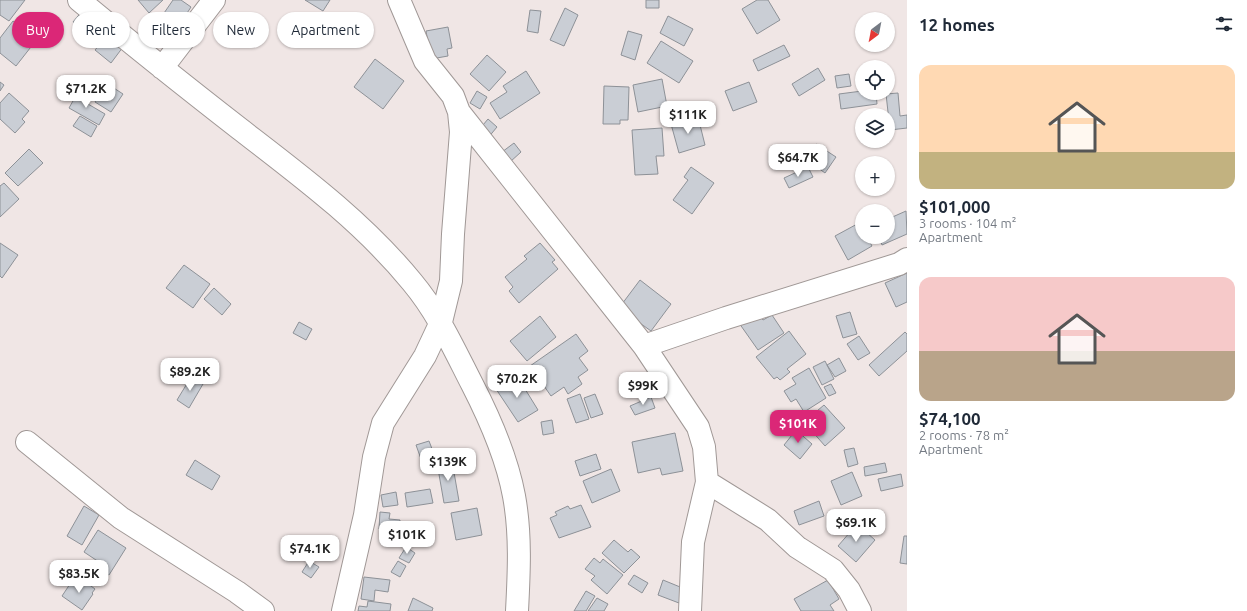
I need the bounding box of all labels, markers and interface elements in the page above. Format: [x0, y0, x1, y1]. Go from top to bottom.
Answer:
chip: Buy [12, 12, 64, 48]
chip: Rent [72, 12, 130, 48]
chip: Filters [138, 12, 205, 48]
chip: New [213, 12, 269, 48]
chip: Apartment [277, 12, 374, 48]
north arrow [855, 12, 895, 52]
map controls [855, 12, 895, 244]
icon: filters [1213, 13, 1235, 35]
text: 12 homes [919, 15, 995, 34]
button: locate [855, 60, 895, 100]
pin: $71.2K [53, 75, 119, 109]
text: $71.2K [65, 81, 107, 95]
icon: home [1041, 91, 1113, 163]
pin: $111K [660, 101, 716, 135]
text: $111K [669, 107, 707, 121]
button: layers [855, 108, 895, 148]
pin: $64.7K [765, 144, 831, 178]
text: $64.7K [777, 150, 819, 164]
button: + [855, 156, 895, 196]
text: $101,000 [919, 197, 990, 216]
button: − [855, 204, 895, 244]
text: 3 rooms · 104 m² [919, 216, 1016, 230]
text: Apartment [919, 230, 983, 244]
icon: home [1041, 303, 1113, 375]
pin: $89.2K [157, 358, 223, 392]
text: $89.2K [169, 364, 211, 378]
pin: $70.2K [484, 365, 550, 399]
text: $70.2K [496, 371, 538, 385]
pin: $99K [619, 372, 667, 406]
text: $99K [628, 378, 658, 392]
text: $74,100 [919, 409, 981, 428]
pin: $101K [770, 410, 826, 444]
text: $101K [779, 416, 817, 430]
text: 2 rooms · 78 m² [919, 428, 1009, 442]
text: Apartment [919, 442, 983, 456]
pin: $139K [420, 448, 476, 482]
text: $139K [429, 454, 467, 468]
pin: $69.1K [823, 509, 889, 543]
text: $69.1K [835, 515, 877, 529]
pin: $101K [379, 521, 435, 555]
text: $101K [388, 527, 426, 541]
pin: $74.1K [277, 535, 343, 569]
text: $74.1K [289, 541, 331, 555]
pin: $83.5K [46, 560, 112, 594]
text: $83.5K [58, 566, 100, 580]

